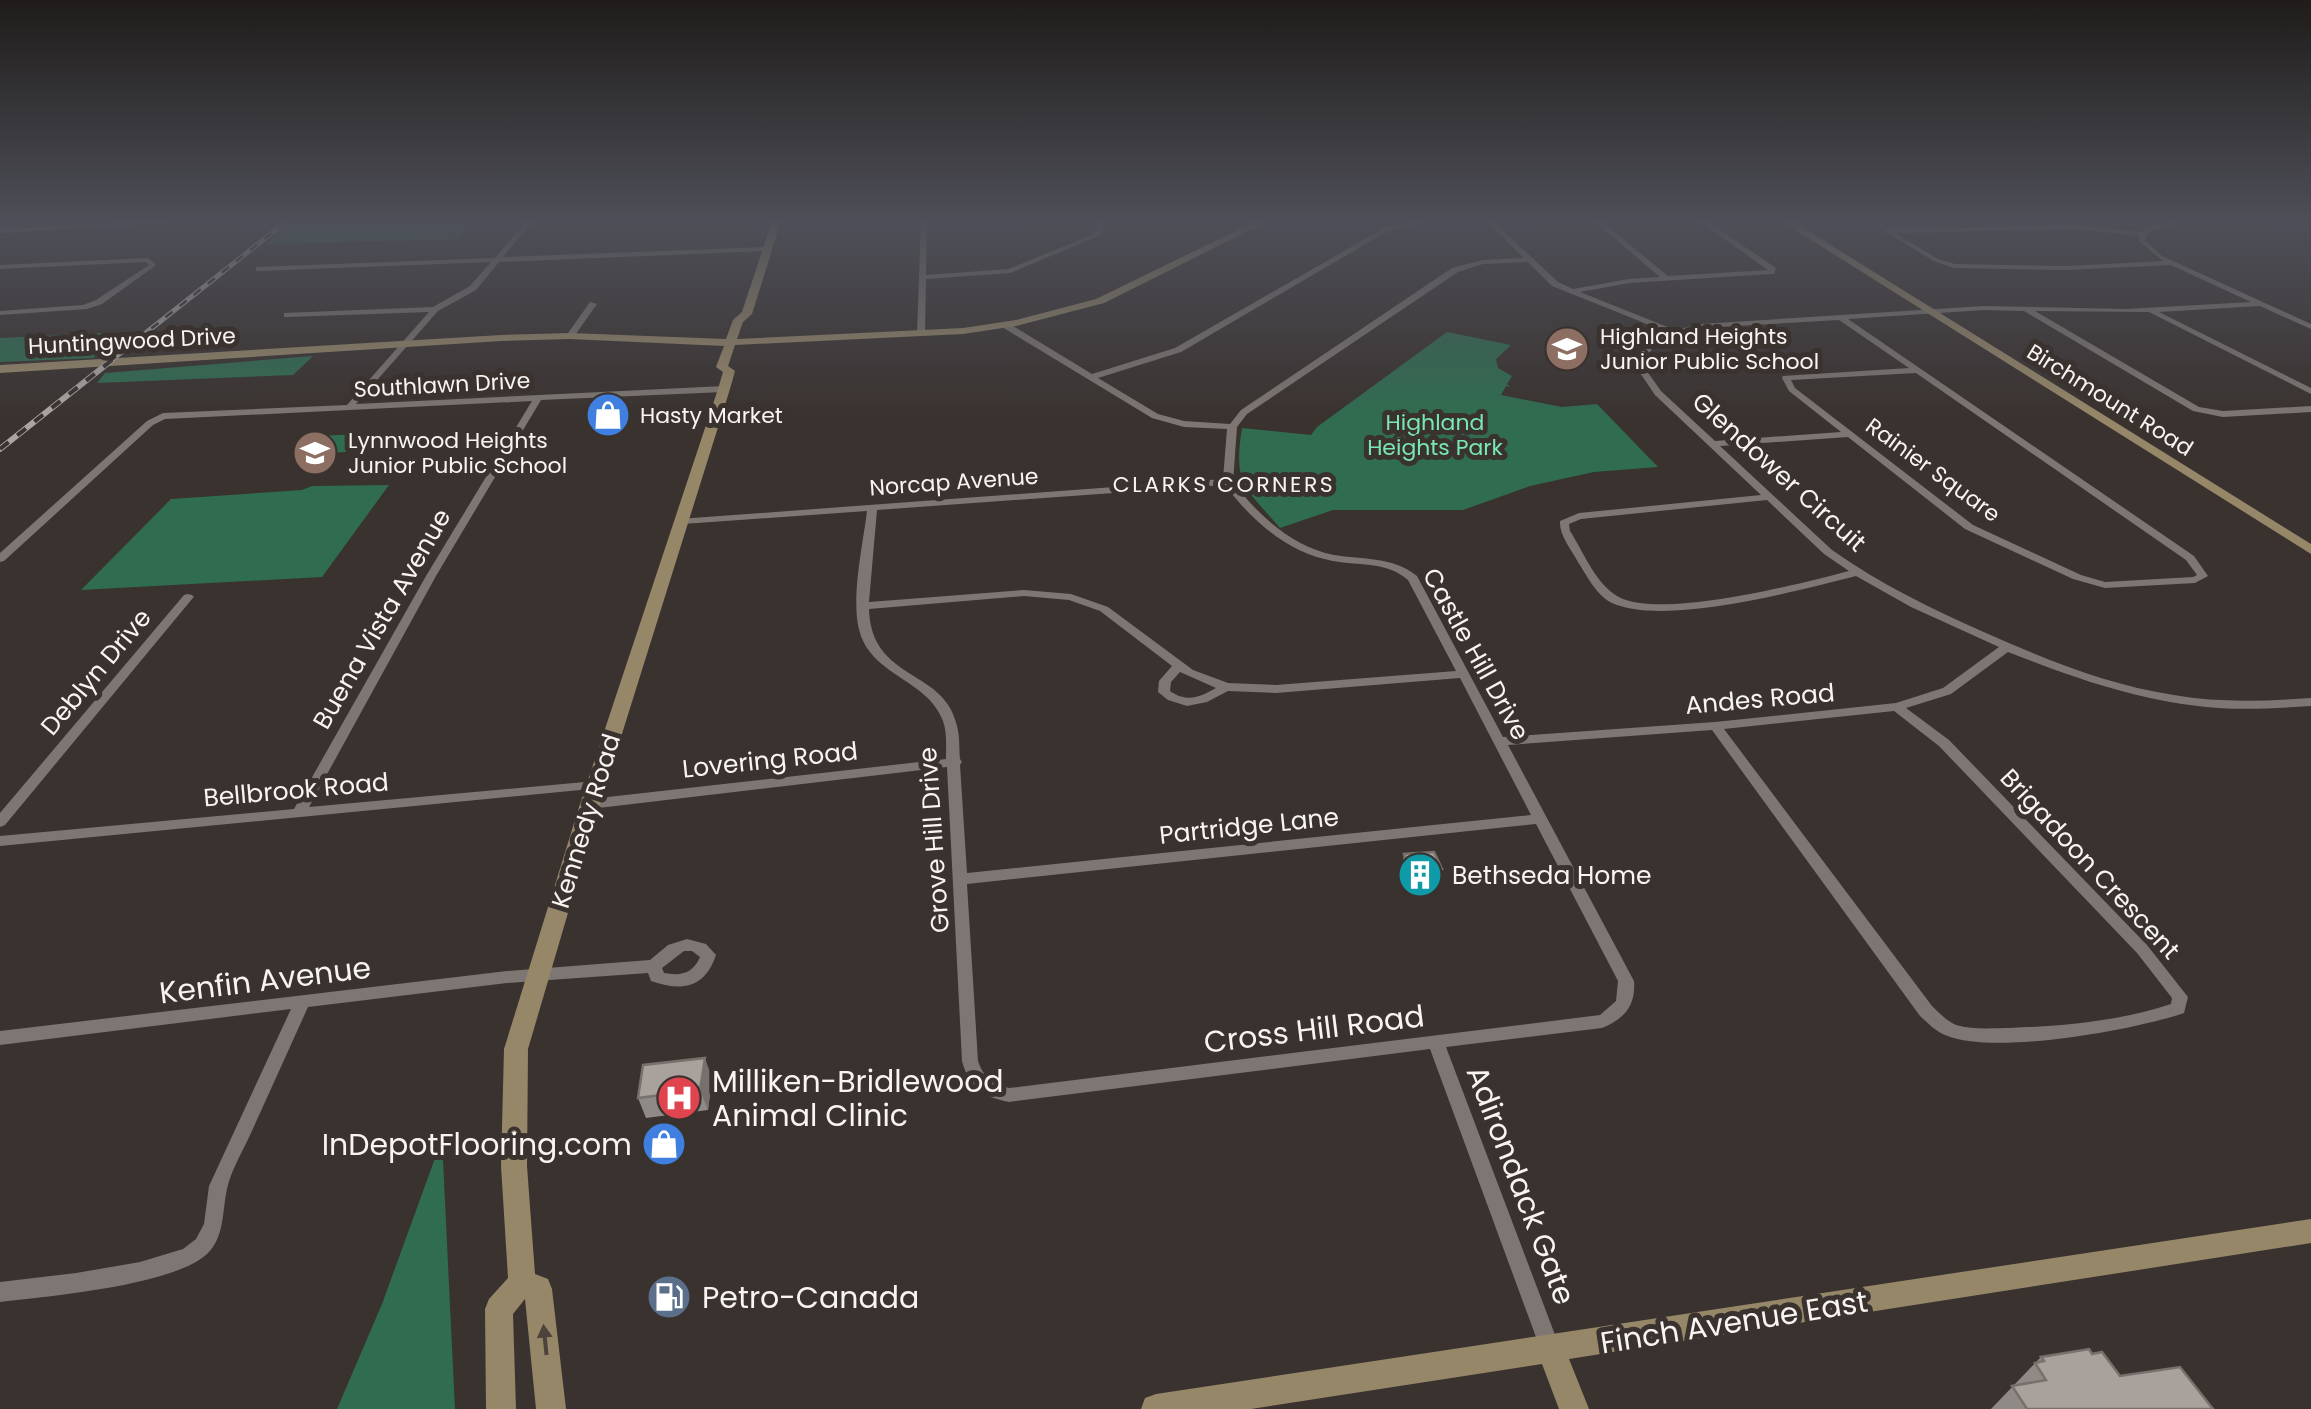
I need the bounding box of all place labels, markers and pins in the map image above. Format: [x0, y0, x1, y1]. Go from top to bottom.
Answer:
place label: Highland Heights Junior Public School [1600, 321, 1819, 377]
school or university icon: Highland Heights Junior Public School [1544, 326, 1590, 372]
shop icon: Hasty Market [585, 392, 631, 438]
place label: Hasty Market [640, 400, 783, 431]
place label: Lynnwood Heights Junior Public School [348, 425, 567, 481]
school or university icon: Lynnwood Heights Junior Public School [292, 430, 338, 476]
building icon: Bethseda Home [1397, 852, 1443, 898]
place label: Bethseda Home [1452, 858, 1652, 893]
place label: Milliken-Bridlewood Animal Clinic [712, 1060, 1004, 1137]
hospital icon: Milliken-Bridlewood Animal Clinic [656, 1075, 702, 1121]
shop icon: InDepotFlooring.com [641, 1121, 687, 1167]
place label: InDepotFlooring.com [322, 1123, 632, 1166]
fuel station icon: Petro-Canada [646, 1274, 692, 1320]
place label: Petro-Canada [702, 1276, 919, 1319]

